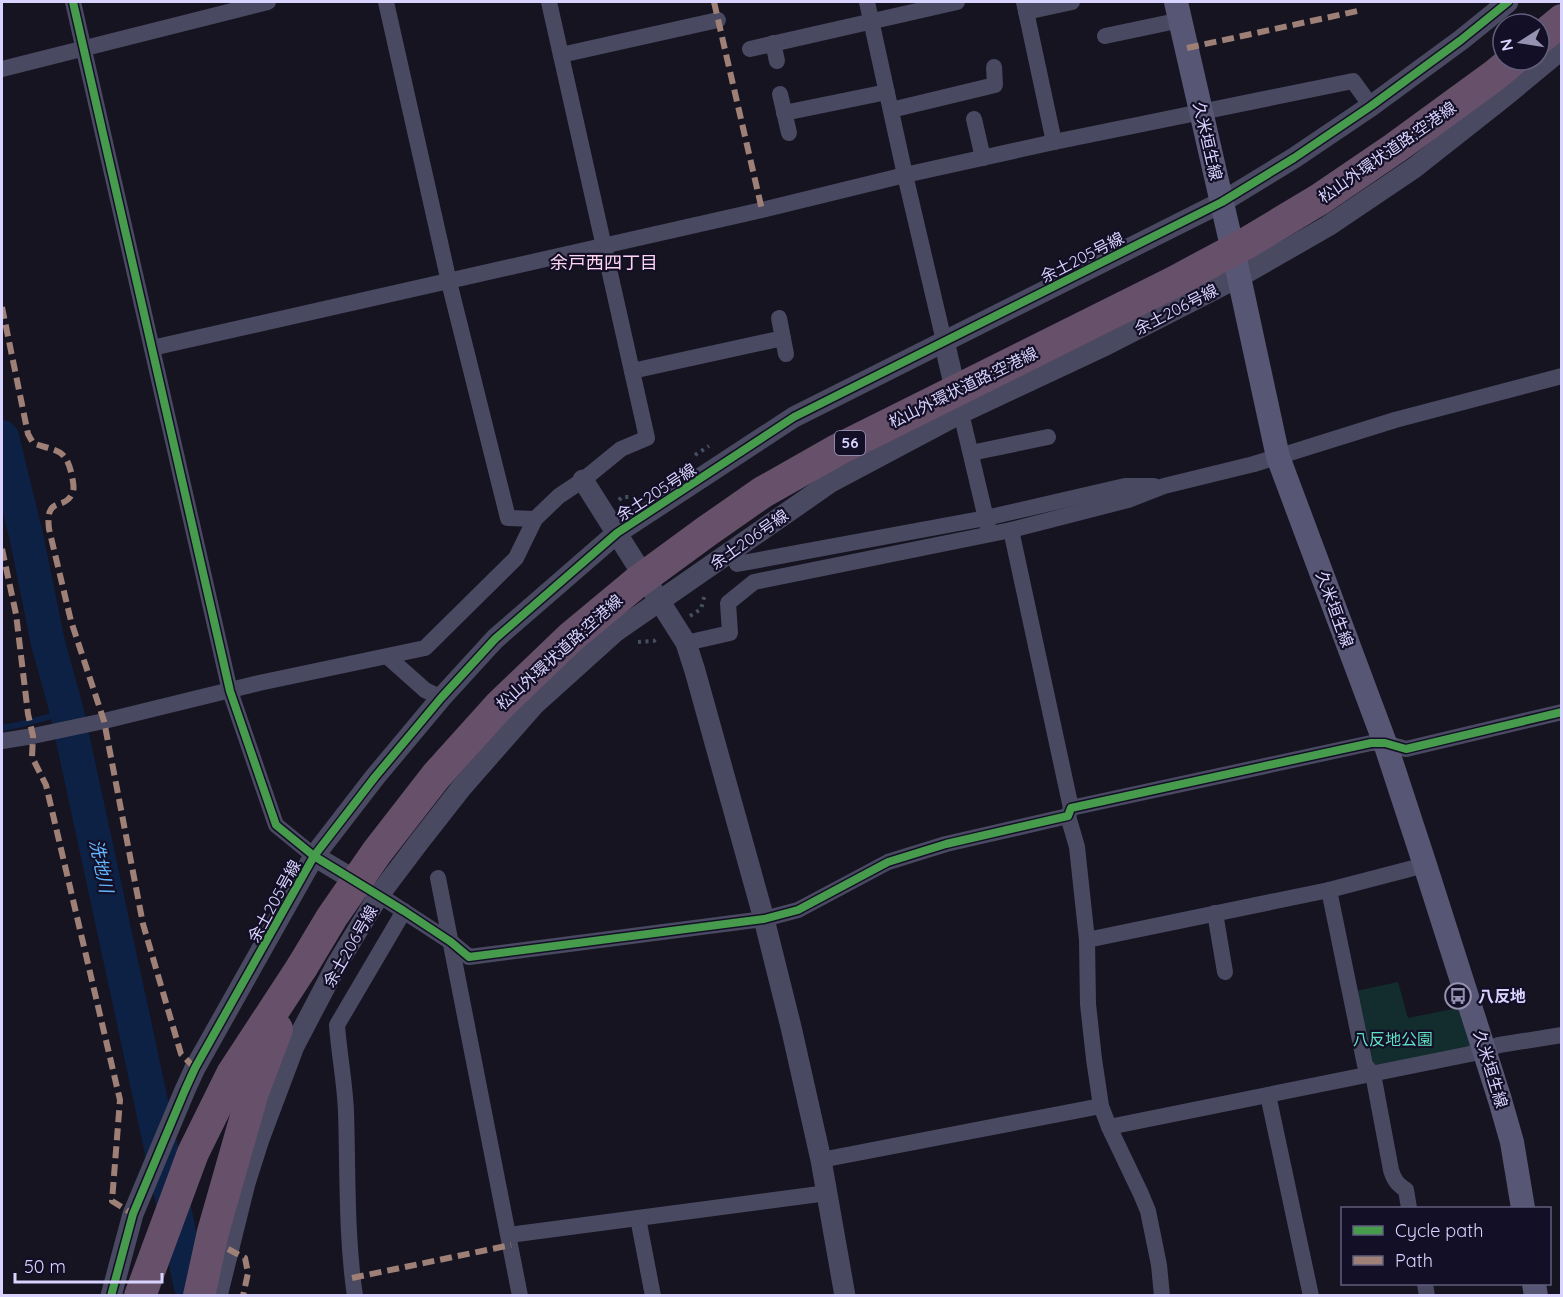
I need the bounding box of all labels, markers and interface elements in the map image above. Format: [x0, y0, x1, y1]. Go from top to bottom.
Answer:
north arrow [1491, 12, 1551, 72]
text: N [1495, 37, 1517, 53]
street label: 松山外環状道路;空港線 [1314, 97, 1460, 207]
street label: 久米垣生線 [1189, 100, 1227, 182]
street label: 余土205号線 [1037, 227, 1127, 287]
district label: 余戸西四丁目 [550, 251, 658, 274]
street label: 余土206号線 [1131, 279, 1221, 339]
street label: 松山外環状道路;空港線 [885, 342, 1041, 432]
road number: 56 [835, 431, 865, 455]
street label: 余土205号線 [612, 459, 700, 525]
street label: 余土206号線 [706, 505, 792, 573]
street label: 久米垣生線 [1312, 568, 1358, 650]
street label: 松山外環状道路;空港線 [492, 590, 626, 714]
water label: 洗地川 [85, 837, 119, 897]
street label: 余土205号線 [243, 856, 305, 946]
street label: 余土206号線 [319, 902, 381, 990]
bus stop icon: 八反地 [1443, 981, 1473, 1011]
place label: 八反地 [1478, 986, 1526, 1006]
street label: 久米垣生線 [1470, 1028, 1512, 1110]
park label: 八反地公園 [1353, 1029, 1433, 1049]
legend [1341, 1207, 1551, 1285]
text: Cycle path [1395, 1219, 1483, 1242]
scale bar [15, 1246, 162, 1284]
text: Path [1395, 1249, 1433, 1272]
text: 50 m [24, 1255, 66, 1278]

